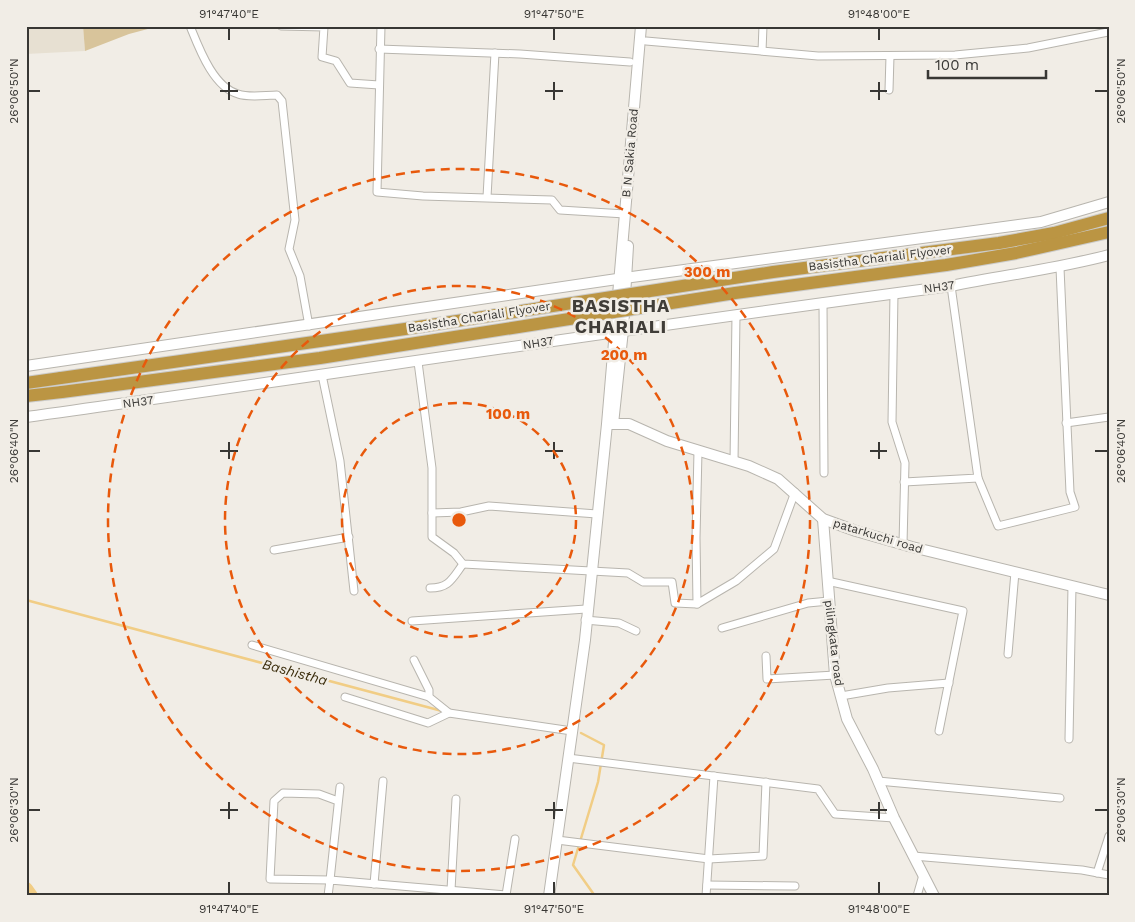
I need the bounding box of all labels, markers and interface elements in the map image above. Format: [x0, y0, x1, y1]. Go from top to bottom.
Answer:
text: 91°47'40"E [199, 7, 259, 21]
text: 91°47'50"E [524, 7, 585, 21]
text: 91°48'00"E [848, 7, 910, 21]
scale bar [928, 48, 1045, 80]
text: 100 m [935, 56, 979, 74]
text: 26°06'50"N [7, 58, 21, 124]
text: 26°06'50"N [1114, 58, 1128, 124]
street label: B N Sakia Road [619, 108, 641, 198]
street label: Basistha Chariali Flyover [808, 242, 952, 274]
text: 300 m [684, 263, 730, 281]
street label: NH37 [923, 278, 956, 296]
district label: BASISTHA CHARIALI [572, 295, 670, 337]
street label: Basistha Chariali Flyover [407, 299, 551, 335]
street label: NH37 [522, 334, 555, 352]
text: 200 m [601, 346, 647, 364]
street label: NH37 [122, 393, 155, 411]
text: 100 m [486, 405, 530, 423]
text: 26°06'40"N [7, 419, 21, 483]
text: 26°06'40"N [1114, 419, 1128, 483]
centre of rings [450, 511, 468, 529]
street label: patarkuchi road [832, 516, 924, 556]
street label: pilingkata road [822, 599, 846, 687]
water label: Bashistha [261, 656, 330, 688]
text: 26°06'30"N [7, 777, 21, 843]
text: 26°06'30"N [1114, 777, 1128, 843]
text: 91°47'40"E [199, 902, 259, 916]
text: 91°47'50"E [524, 902, 585, 916]
text: 91°48'00"E [848, 902, 910, 916]

